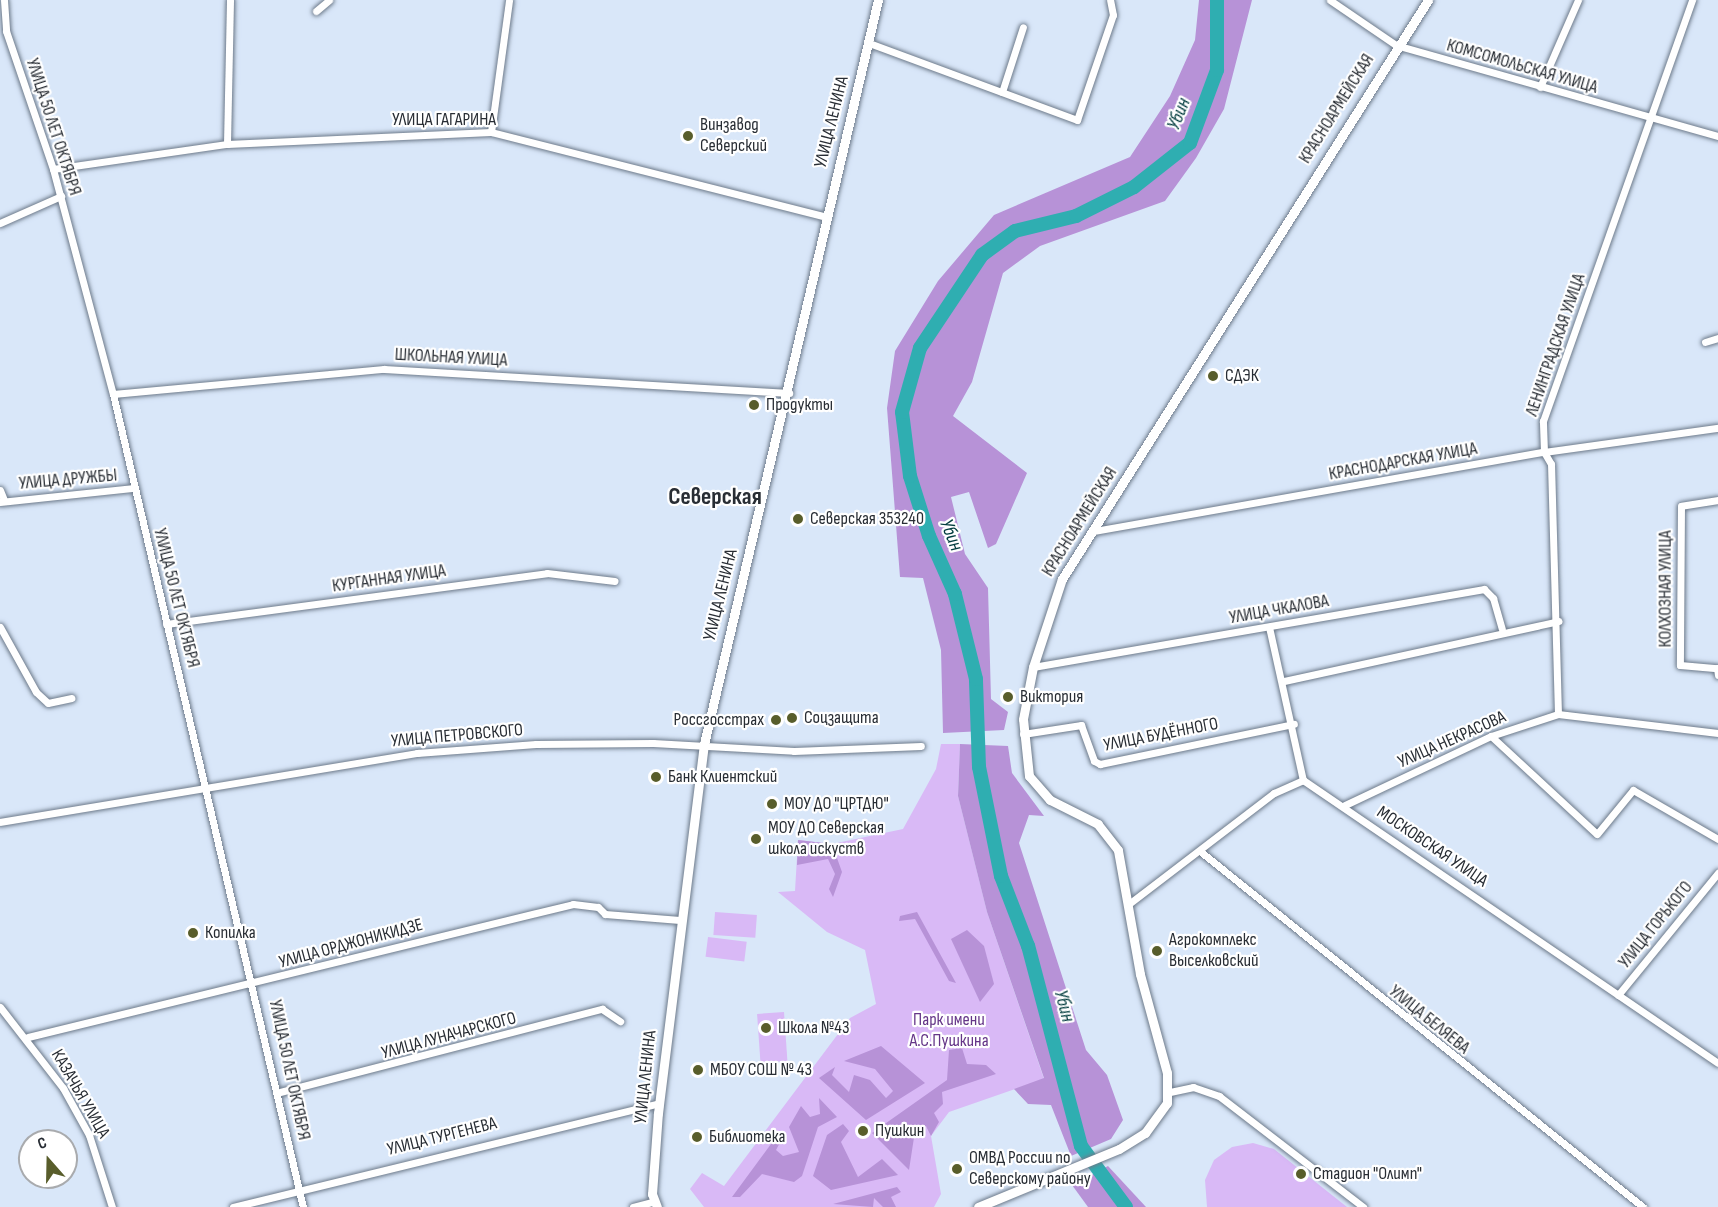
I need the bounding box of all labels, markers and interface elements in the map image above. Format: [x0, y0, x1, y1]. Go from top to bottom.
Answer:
street label: КОМСОМОЛЬСКАЯ УЛИЦА [1444, 35, 1600, 99]
street label: КРАСНОАРМЕЙСКАЯ [1295, 50, 1379, 168]
street label: УЛИЦА 50 ЛЕТ ОКТЯБРЯ [21, 56, 85, 198]
street label: УЛИЦА ЛЕНИНА [810, 74, 854, 170]
water label: Убин [1162, 95, 1196, 133]
street label: УЛИЦА ГАГАРИНА [392, 109, 496, 131]
place label: Винзавод Северский [700, 115, 767, 158]
marker: Винзавод Северский [681, 129, 695, 143]
street label: ЛЕНИНГРАДСКАЯ УЛИЦА [1522, 271, 1590, 419]
street label: ШКОЛЬНАЯ УЛИЦА [394, 344, 508, 372]
place label: СДЭК [1225, 365, 1259, 387]
marker: СДЭК [1206, 369, 1220, 383]
place label: Продукты [766, 394, 833, 416]
marker: Продукты [747, 398, 761, 412]
street label: КРАСНОДАРСКАЯ УЛИЦА [1327, 438, 1479, 486]
street label: КРАСНОАРМЕЙСКАЯ [1038, 463, 1122, 581]
street label: УЛИЦА ДРУЖБЫ [18, 465, 118, 495]
district label: Северская [668, 483, 762, 511]
place label: Северская 353240 [810, 508, 924, 530]
marker: Северская 353240 [791, 512, 805, 526]
water label: Убин [934, 516, 968, 554]
street label: УЛИЦА 50 ЛЕТ ОКТЯБРЯ [148, 526, 204, 670]
street label: КОЛХОЗНАЯ УЛИЦА [1655, 531, 1677, 647]
street label: УЛИЦА ЛЕНИНА [699, 547, 743, 643]
street label: КУРГАННАЯ УЛИЦА [331, 560, 447, 598]
street label: УЛИЦА ЧКАЛОВА [1228, 591, 1330, 629]
place label: Виктория [1020, 686, 1083, 708]
marker: Виктория [1001, 690, 1015, 704]
place label: Соцзащита [804, 707, 879, 729]
street label: УЛИЦА НЕКРАСОВА [1395, 707, 1509, 773]
place label: Россгосстрах [674, 709, 764, 731]
marker: Соцзащита [785, 711, 799, 725]
marker: Россгосстрах [769, 713, 783, 727]
street label: УЛИЦА БУДЁННОГО [1102, 713, 1220, 757]
street label: УЛИЦА ПЕТРОВСКОГО [390, 719, 524, 753]
place label: Банк Клиентский [668, 766, 777, 788]
marker: Банк Клиентский [649, 770, 663, 784]
place label: МОУ ДО "ЦРТДЮ" [784, 793, 889, 815]
marker: МОУ ДО "ЦРТДЮ" [765, 797, 779, 811]
street label: МОСКОВСКАЯ УЛИЦА [1372, 802, 1492, 892]
place label: МОУ ДО Северская школа искуств [768, 818, 884, 860]
marker: МОУ ДО Северская школа искуств [749, 832, 763, 846]
street label: УЛИЦА ГОРЬКОГО [1614, 877, 1698, 973]
street label: УЛИЦА ОРДЖОНИКИДЗЕ [277, 914, 425, 974]
place label: Копилка [205, 922, 256, 944]
marker: Копилка [186, 926, 200, 940]
place label: Агрокомплекс Выселковский [1169, 930, 1259, 972]
marker: Агрокомплекс Выселковский [1150, 944, 1164, 958]
street label: УЛИЦА БЕЛЯЕВА [1384, 981, 1474, 1059]
water label: Убин [1048, 987, 1080, 1025]
street label: УЛИЦА 50 ЛЕТ ОКТЯБРЯ [264, 998, 314, 1142]
street label: УЛИЦА ЛУНАЧАРСКОГО [379, 1008, 519, 1064]
park label: Парк имени А.С.Пушкина [909, 1010, 989, 1052]
place label: Школа №43 [778, 1017, 849, 1039]
marker: Школа №43 [759, 1021, 773, 1035]
street label: УЛИЦА ЛЕНИНА [630, 1029, 662, 1125]
street label: КАЗАЧЬЯ УЛИЦА [46, 1046, 114, 1142]
place label: МБОУ СОШ № 43 [710, 1059, 812, 1081]
marker: МБОУ СОШ № 43 [691, 1063, 705, 1077]
street label: УЛИЦА ТУРГЕНЕВА [385, 1113, 499, 1161]
place label: Пушкин [875, 1120, 924, 1142]
marker: Пушкин [856, 1124, 870, 1138]
place label: Библиотека [709, 1126, 785, 1148]
north arrow [18, 1129, 78, 1189]
marker: Библиотека [690, 1130, 704, 1144]
text: С [35, 1133, 49, 1154]
place label: ОМВД России по Северскому району [969, 1148, 1091, 1190]
marker: ОМВД России по Северскому району [950, 1162, 964, 1176]
place label: Стадион "Олимп" [1313, 1163, 1422, 1185]
marker: Стадион "Олимп" [1294, 1167, 1308, 1181]

